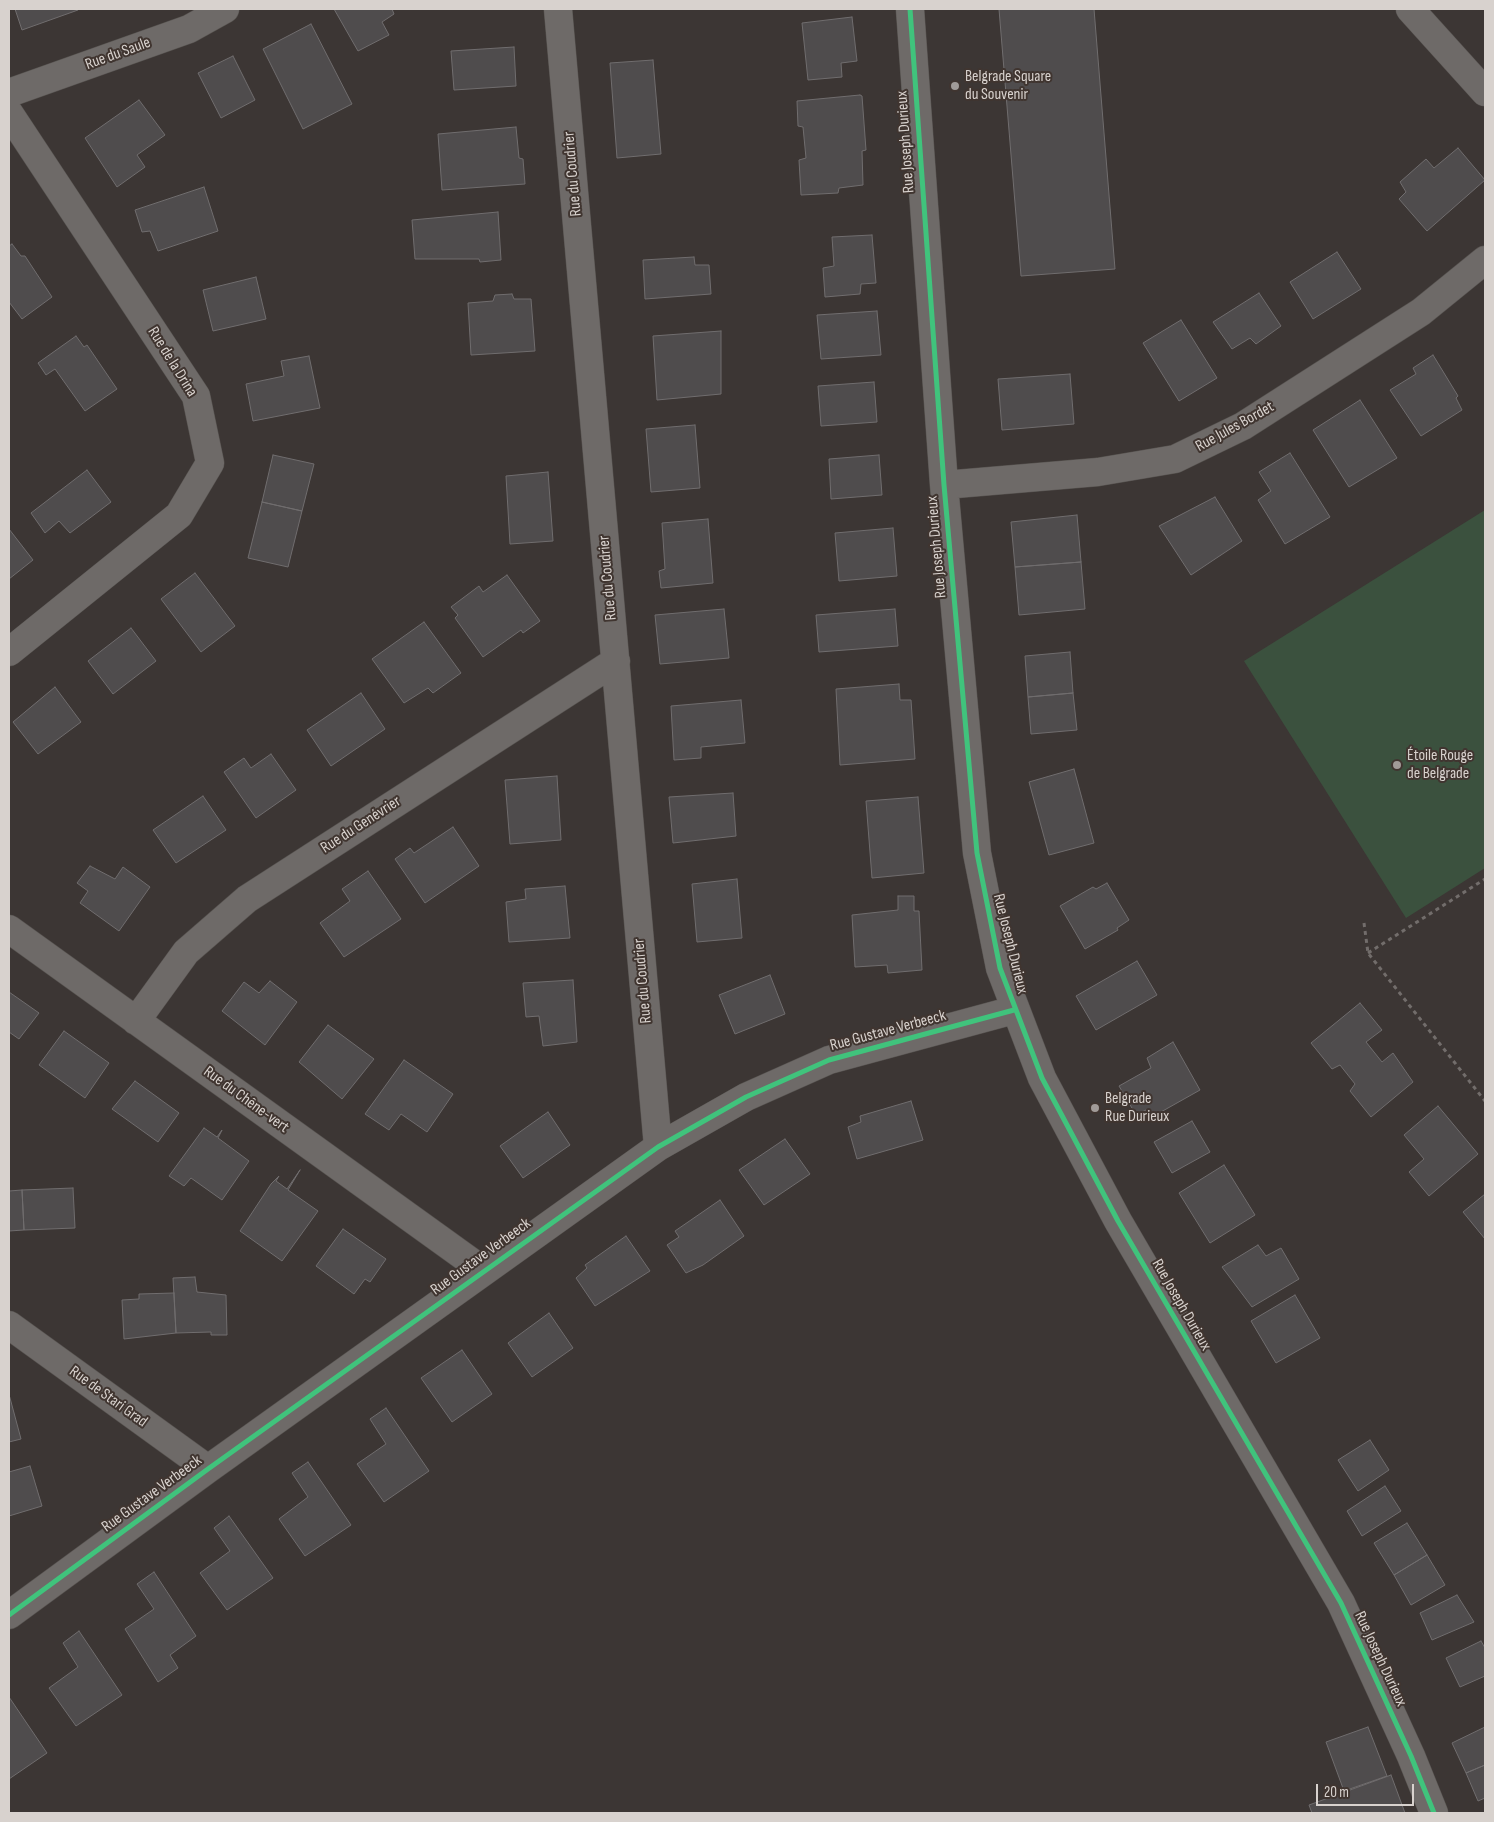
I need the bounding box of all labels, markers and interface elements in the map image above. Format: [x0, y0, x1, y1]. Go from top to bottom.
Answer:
street label: Rue du Saule [83, 33, 153, 75]
place label: Belgrade Square du Souvenir [965, 67, 1051, 105]
marker: Belgrade Square du Souvenir [949, 80, 961, 92]
street label: Rue Joseph Durieux [893, 90, 919, 194]
street label: Rue du Coudrier [560, 131, 586, 217]
street label: Rue de la Drina [143, 323, 201, 401]
street label: Rue Jules Bordet [1192, 398, 1278, 456]
street label: Rue Joseph Durieux [923, 495, 951, 599]
street label: Rue du Coudrier [595, 535, 621, 621]
place label: Étoile Rouge de Belgrade [1407, 746, 1473, 784]
marker: Étoile Rouge de Belgrade [1391, 759, 1403, 771]
street label: Rue du Genévrier [317, 792, 405, 858]
street label: Rue Joseph Durieux [988, 892, 1032, 996]
street label: Rue du Coudrier [630, 938, 656, 1024]
street label: Rue Gustave Verbeeck [828, 1006, 948, 1056]
street label: Rue du Chêne-vert [199, 1063, 293, 1137]
place label: Belgrade Rue Durieux [1105, 1089, 1169, 1127]
marker: Belgrade Rue Durieux [1089, 1102, 1101, 1114]
street label: Rue Gustave Verbeeck [427, 1214, 535, 1300]
street label: Rue Joseph Durieux [1147, 1256, 1215, 1354]
street label: Rue de Stari Grad [65, 1362, 151, 1432]
street label: Rue Gustave Verbeeck [98, 1451, 206, 1537]
street label: Rue Joseph Durieux [1350, 1609, 1410, 1709]
scale bar [1319, 1774, 1416, 1806]
text: 20 m [1324, 1783, 1349, 1802]

